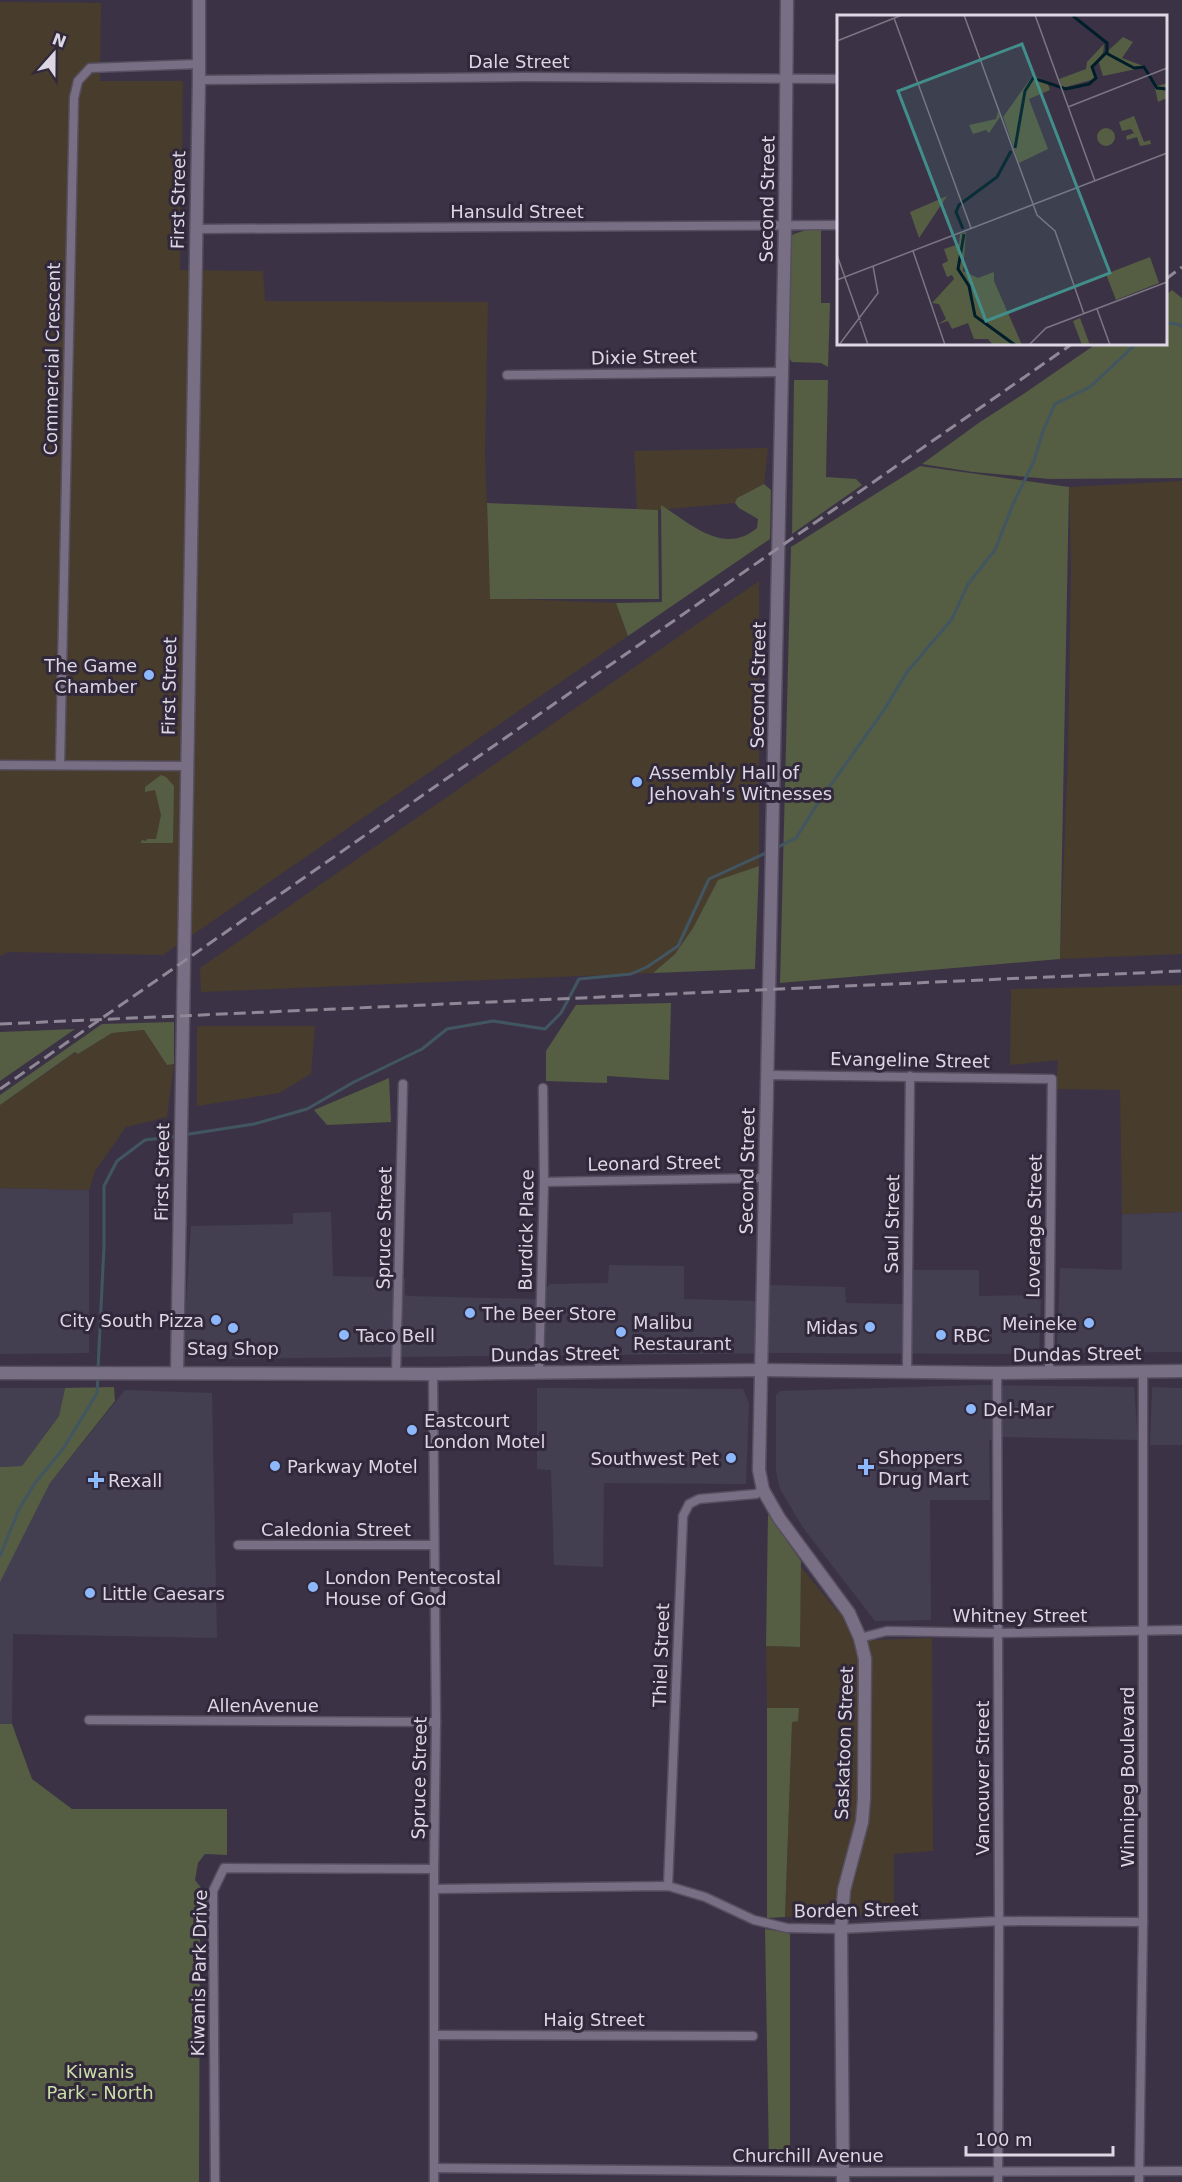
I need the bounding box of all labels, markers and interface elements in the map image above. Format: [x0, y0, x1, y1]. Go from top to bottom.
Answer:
inset map [837, 15, 1167, 345]
north arrow [24, 24, 84, 84]
text: N [50, 29, 69, 52]
street label: Dale Street [468, 51, 570, 72]
street label: Second Street [755, 135, 779, 263]
street label: First Street [167, 151, 189, 249]
street label: Hansuld Street [450, 201, 584, 222]
street label: Commercial Crescent [40, 262, 64, 456]
street label: Dixie Street [591, 346, 697, 368]
street label: Second Street [746, 621, 770, 749]
street label: First Street [158, 637, 180, 735]
place label: The Game Chamber [43, 655, 138, 697]
marker: The Game Chamber [142, 668, 156, 682]
place label: Assembly Hall of Jehovah's Witnesses [648, 762, 832, 804]
marker: Assembly Hall of Jehovah's Witnesses [630, 775, 644, 789]
street label: Evangeline Street [830, 1048, 990, 1072]
street label: Second Street [735, 1107, 759, 1235]
street label: First Street [151, 1123, 173, 1221]
street label: Leonard Street [587, 1151, 721, 1175]
street label: Loverage Street [1022, 1154, 1046, 1298]
street label: Spruce Street [372, 1166, 396, 1290]
street label: Burdick Place [514, 1169, 538, 1291]
street label: Saul Street [881, 1174, 903, 1274]
place label: The Beer Store [481, 1303, 616, 1324]
marker: The Beer Store [463, 1306, 477, 1320]
place label: City South Pizza [60, 1310, 204, 1331]
place label: Malibu Restaurant [633, 1312, 732, 1354]
marker: City South Pizza [209, 1313, 223, 1327]
place label: Meineke [1002, 1313, 1077, 1334]
marker: Meineke [1082, 1316, 1096, 1330]
place label: Midas [806, 1317, 858, 1338]
marker: Midas [863, 1320, 877, 1334]
marker: Stag Shop [226, 1321, 240, 1335]
place label: Taco Bell [355, 1325, 435, 1346]
marker: Malibu Restaurant [614, 1325, 628, 1339]
place label: RBC [953, 1325, 990, 1346]
marker: Taco Bell [337, 1328, 351, 1342]
marker: RBC [934, 1328, 948, 1342]
place label: Stag Shop [187, 1338, 279, 1359]
street label: Dundas Street [490, 1342, 620, 1366]
street label: Dundas Street [1012, 1342, 1142, 1366]
place label: Del-Mar [983, 1399, 1054, 1420]
marker: Del-Mar [964, 1402, 978, 1416]
place label: Eastcourt London Motel [424, 1410, 545, 1452]
marker: Eastcourt London Motel [405, 1423, 419, 1437]
place label: Shoppers Drug Mart [878, 1447, 969, 1489]
place label: Southwest Pet [590, 1448, 719, 1469]
marker: Southwest Pet [724, 1451, 738, 1465]
place label: Parkway Motel [287, 1456, 418, 1477]
marker: Parkway Motel [268, 1459, 282, 1473]
marker: Shoppers Drug Mart [859, 1460, 873, 1474]
place label: Rexall [108, 1470, 162, 1491]
marker: Rexall [89, 1473, 103, 1487]
street label: Caledonia Street [261, 1519, 411, 1540]
place label: London Pentecostal House of God [325, 1567, 501, 1609]
marker: London Pentecostal House of God [306, 1580, 320, 1594]
place label: Little Caesars [102, 1583, 225, 1604]
marker: Little Caesars [83, 1586, 97, 1600]
street label: Thiel Street [649, 1603, 673, 1708]
street label: Whitney Street [953, 1605, 1087, 1626]
street label: Saskatoon Street [831, 1666, 857, 1820]
street label: Winnipeg Boulevard [1117, 1687, 1138, 1867]
street label: AllenAvenue [207, 1695, 319, 1716]
street label: Vancouver Street [972, 1700, 993, 1856]
street label: Spruce Street [407, 1716, 431, 1840]
street label: Kiwanis Park Drive [187, 1889, 211, 2057]
street label: Borden Street [793, 1898, 919, 1922]
street label: Haig Street [543, 2009, 645, 2030]
park label: Kiwanis Park - North [46, 2061, 154, 2103]
scale bar [966, 2119, 1113, 2157]
text: 100 m [975, 2129, 1033, 2150]
street label: Churchill Avenue [732, 2145, 884, 2166]

